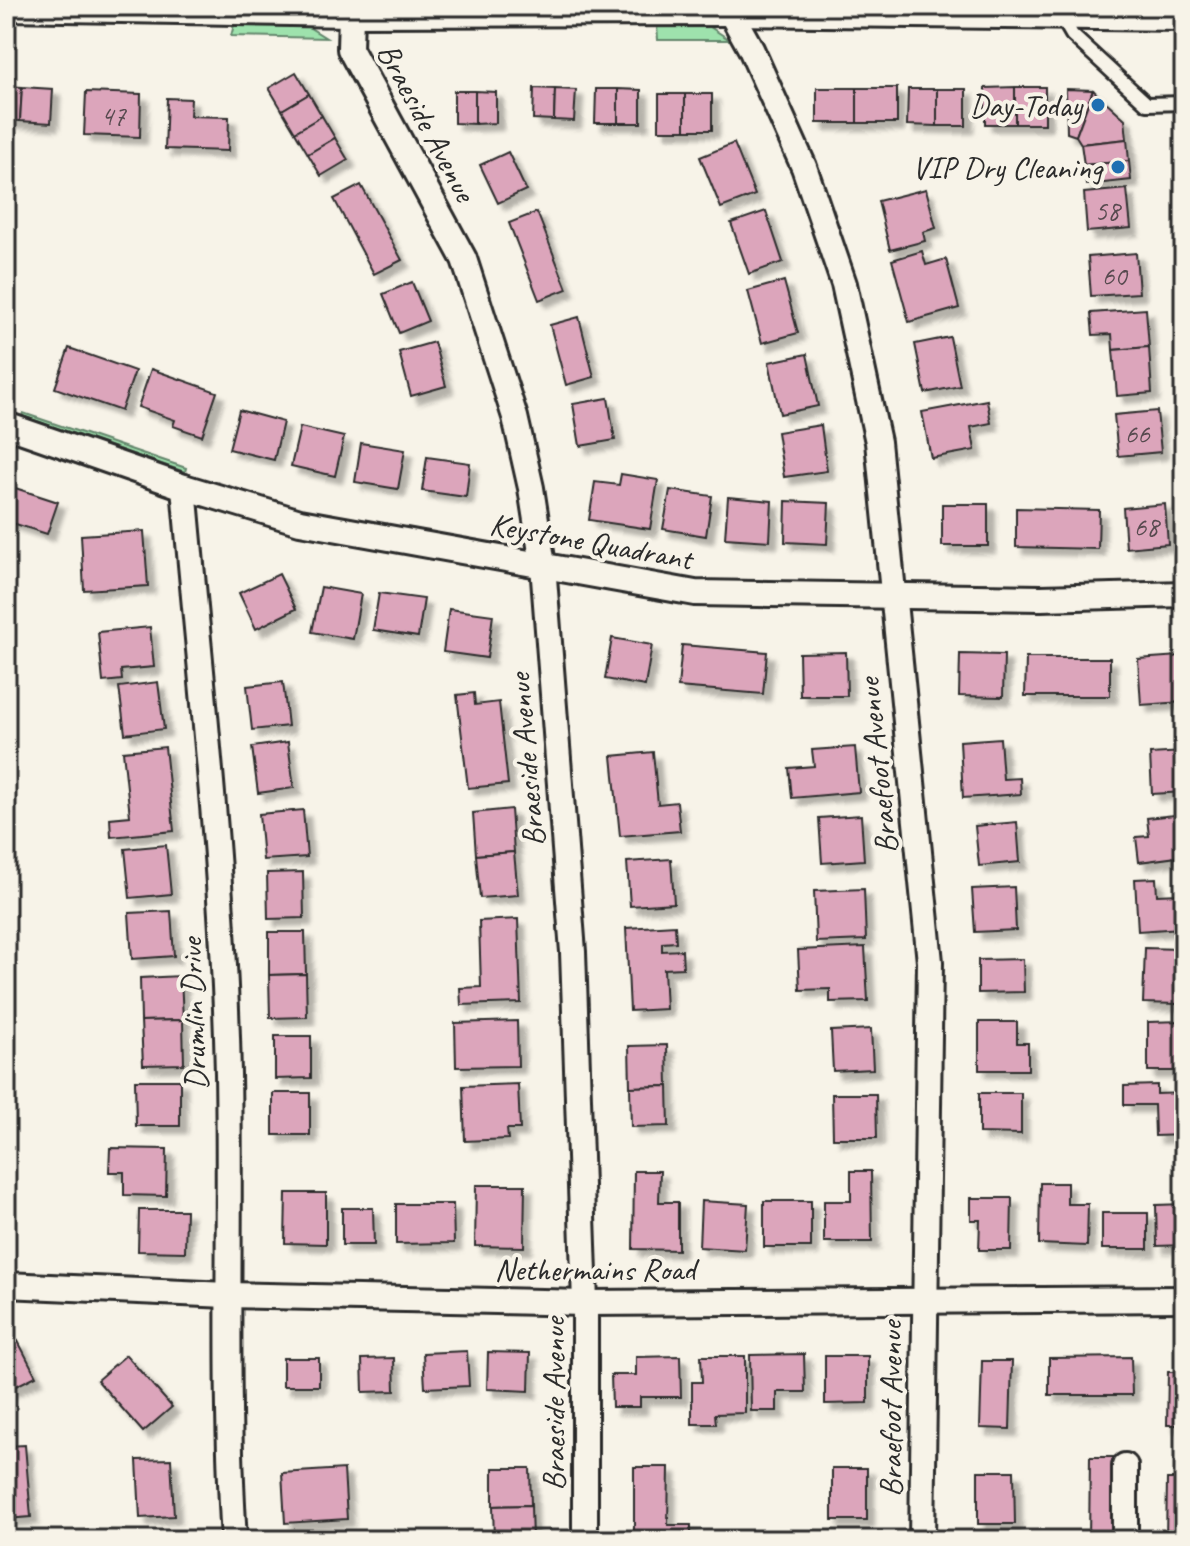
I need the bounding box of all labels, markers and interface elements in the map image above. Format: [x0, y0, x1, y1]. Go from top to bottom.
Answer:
street label: Braeside Avenue [368, 36, 487, 211]
place label: Day-Today [969, 85, 1084, 126]
marker: Day-Today [1089, 96, 1107, 114]
house number: 47 [100, 98, 127, 133]
place label: VIP Dry Cleaning [912, 147, 1104, 188]
marker: VIP Dry Cleaning [1109, 158, 1127, 176]
house number: 58 [1094, 193, 1122, 228]
house number: 60 [1101, 258, 1129, 293]
house number: 66 [1124, 416, 1151, 451]
street label: Keystone Quadrant [487, 504, 698, 580]
house number: 68 [1133, 509, 1161, 544]
street label: Braeside Avenue [498, 669, 554, 848]
street label: Braefoot Avenue [848, 674, 907, 856]
street label: Drumlin Drive [170, 935, 217, 1091]
street label: Nethermains Road [495, 1249, 700, 1290]
street label: Braeside Avenue [533, 1315, 574, 1491]
street label: Braefoot Avenue [870, 1318, 911, 1497]

